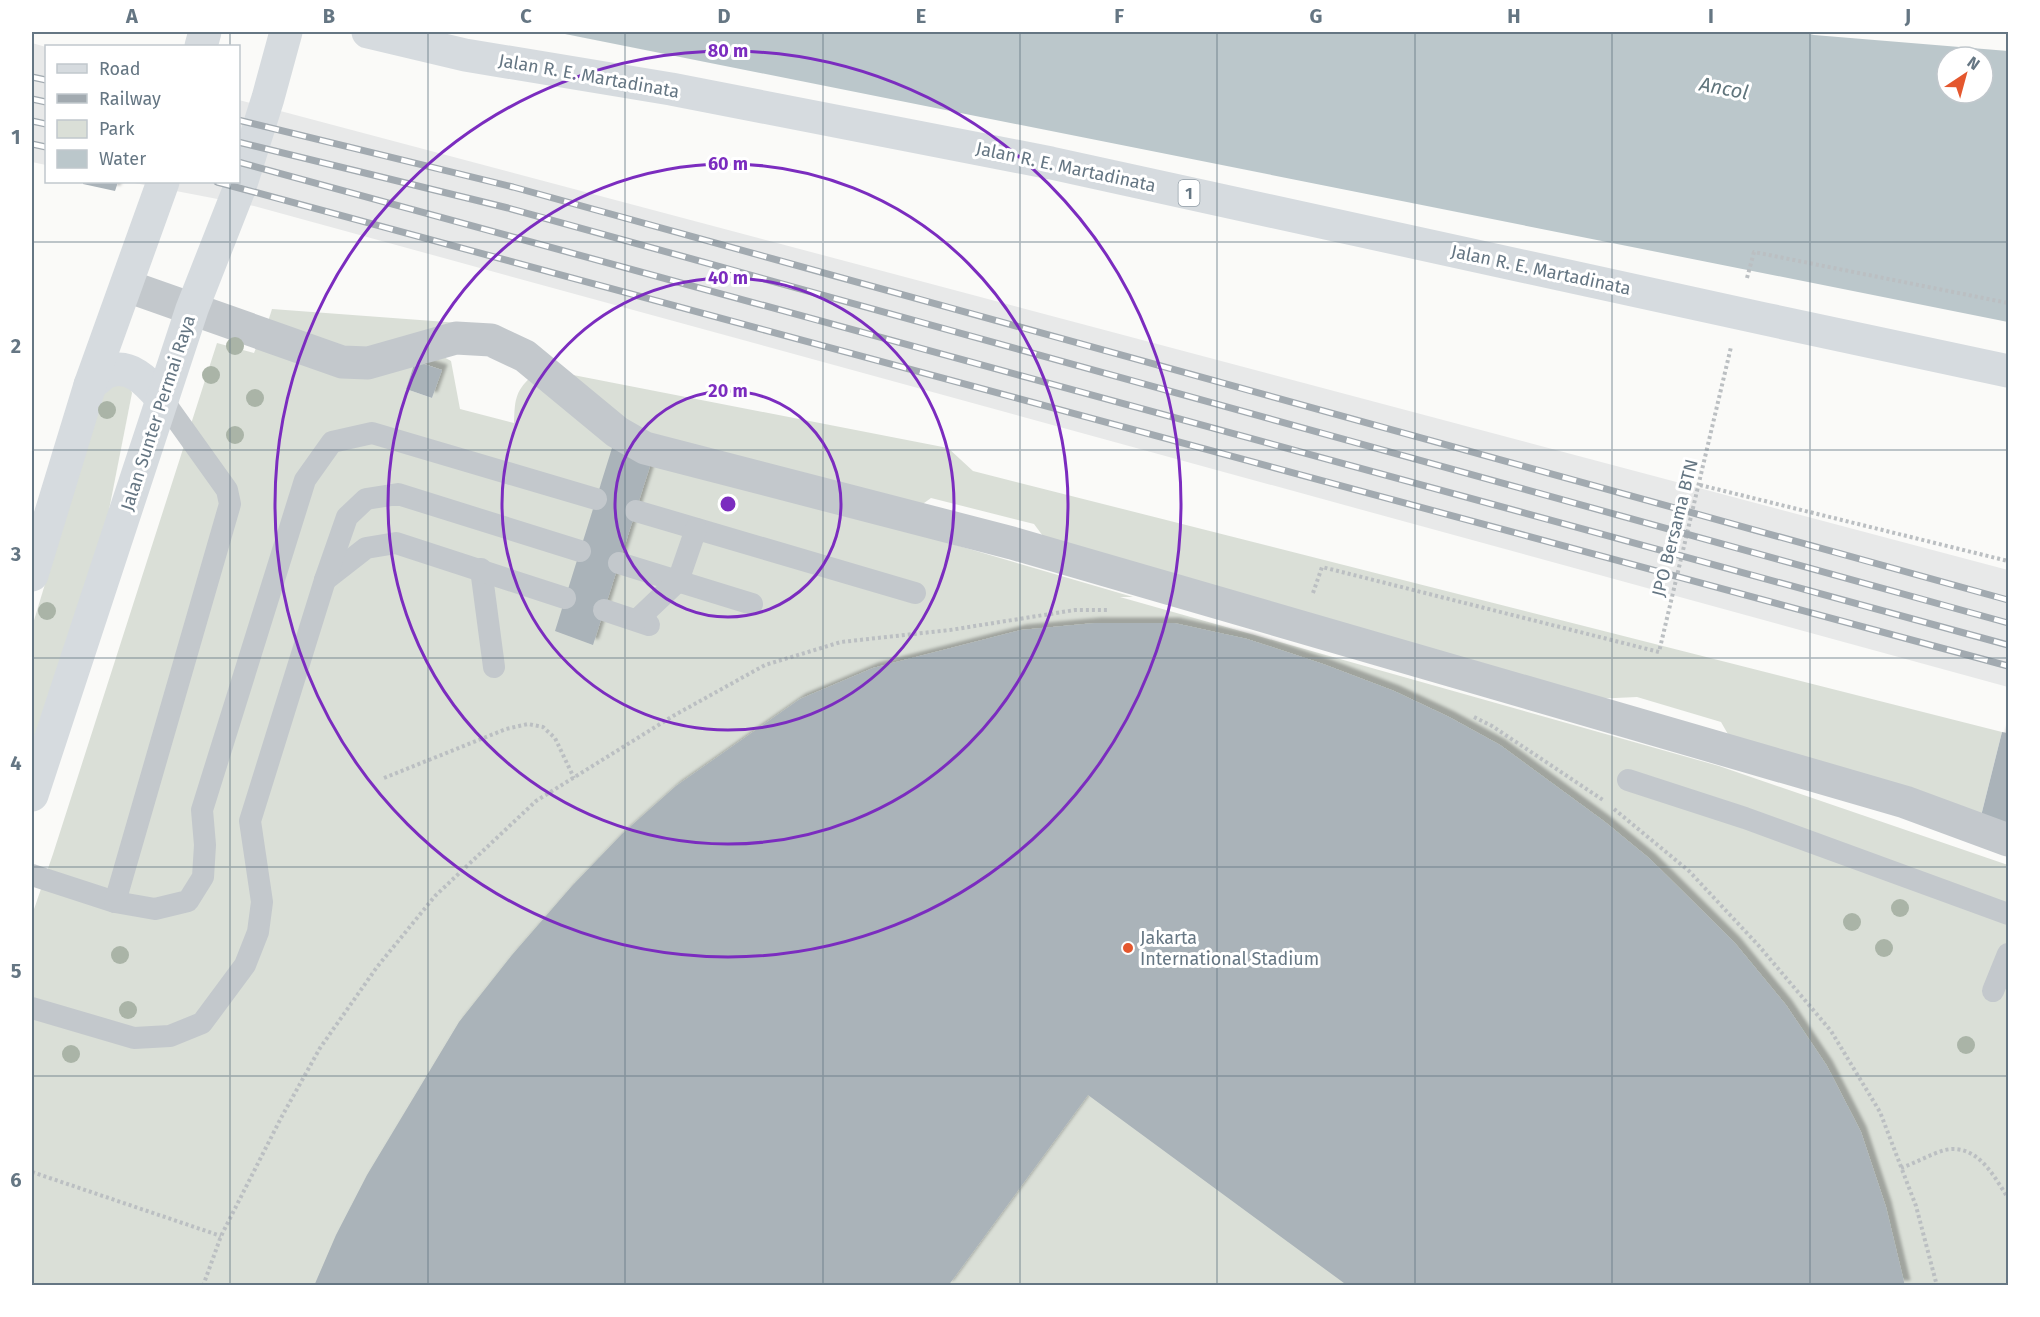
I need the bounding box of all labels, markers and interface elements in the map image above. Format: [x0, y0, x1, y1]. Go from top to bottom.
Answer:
text: A [125, 4, 139, 28]
text: B [323, 4, 335, 28]
text: C [520, 4, 532, 28]
text: D [717, 4, 731, 28]
text: E [916, 4, 926, 28]
text: F [1114, 4, 1124, 28]
text: G [1310, 4, 1322, 28]
text: H [1507, 4, 1521, 28]
text: I [1708, 4, 1714, 28]
text: J [1904, 4, 1911, 28]
text: 80 m [708, 40, 748, 62]
legend [45, 45, 240, 183]
north arrow [1935, 45, 1995, 105]
street label: Jalan R. E. Martadinata [497, 49, 681, 103]
text: N [1964, 52, 1983, 74]
text: Road [99, 58, 141, 80]
water label: Ancol [1697, 71, 1750, 104]
text: Railway [99, 88, 161, 110]
text: Park [99, 118, 135, 140]
text: 1 [11, 125, 21, 149]
street label: Jalan R. E. Martadinata [974, 137, 1158, 197]
text: Water [99, 148, 146, 170]
text: 60 m [708, 153, 748, 175]
road number: 1 [1178, 180, 1200, 206]
street label: Jalan R. E. Martadinata [1449, 240, 1633, 300]
text: 40 m [708, 267, 748, 289]
street label: Jalan Sunter Permai Raya [116, 312, 200, 514]
text: 2 [11, 334, 21, 358]
text: 20 m [708, 380, 748, 402]
street label: JPO Bersama BTN [1647, 457, 1703, 599]
centre of rings [718, 494, 738, 514]
text: 3 [10, 542, 21, 566]
text: 4 [10, 751, 22, 775]
place label: Jakarta International Stadium [1140, 927, 1319, 970]
marker: Jakarta International Stadium [1121, 941, 1135, 955]
text: 5 [11, 959, 22, 983]
text: 6 [10, 1168, 22, 1192]

